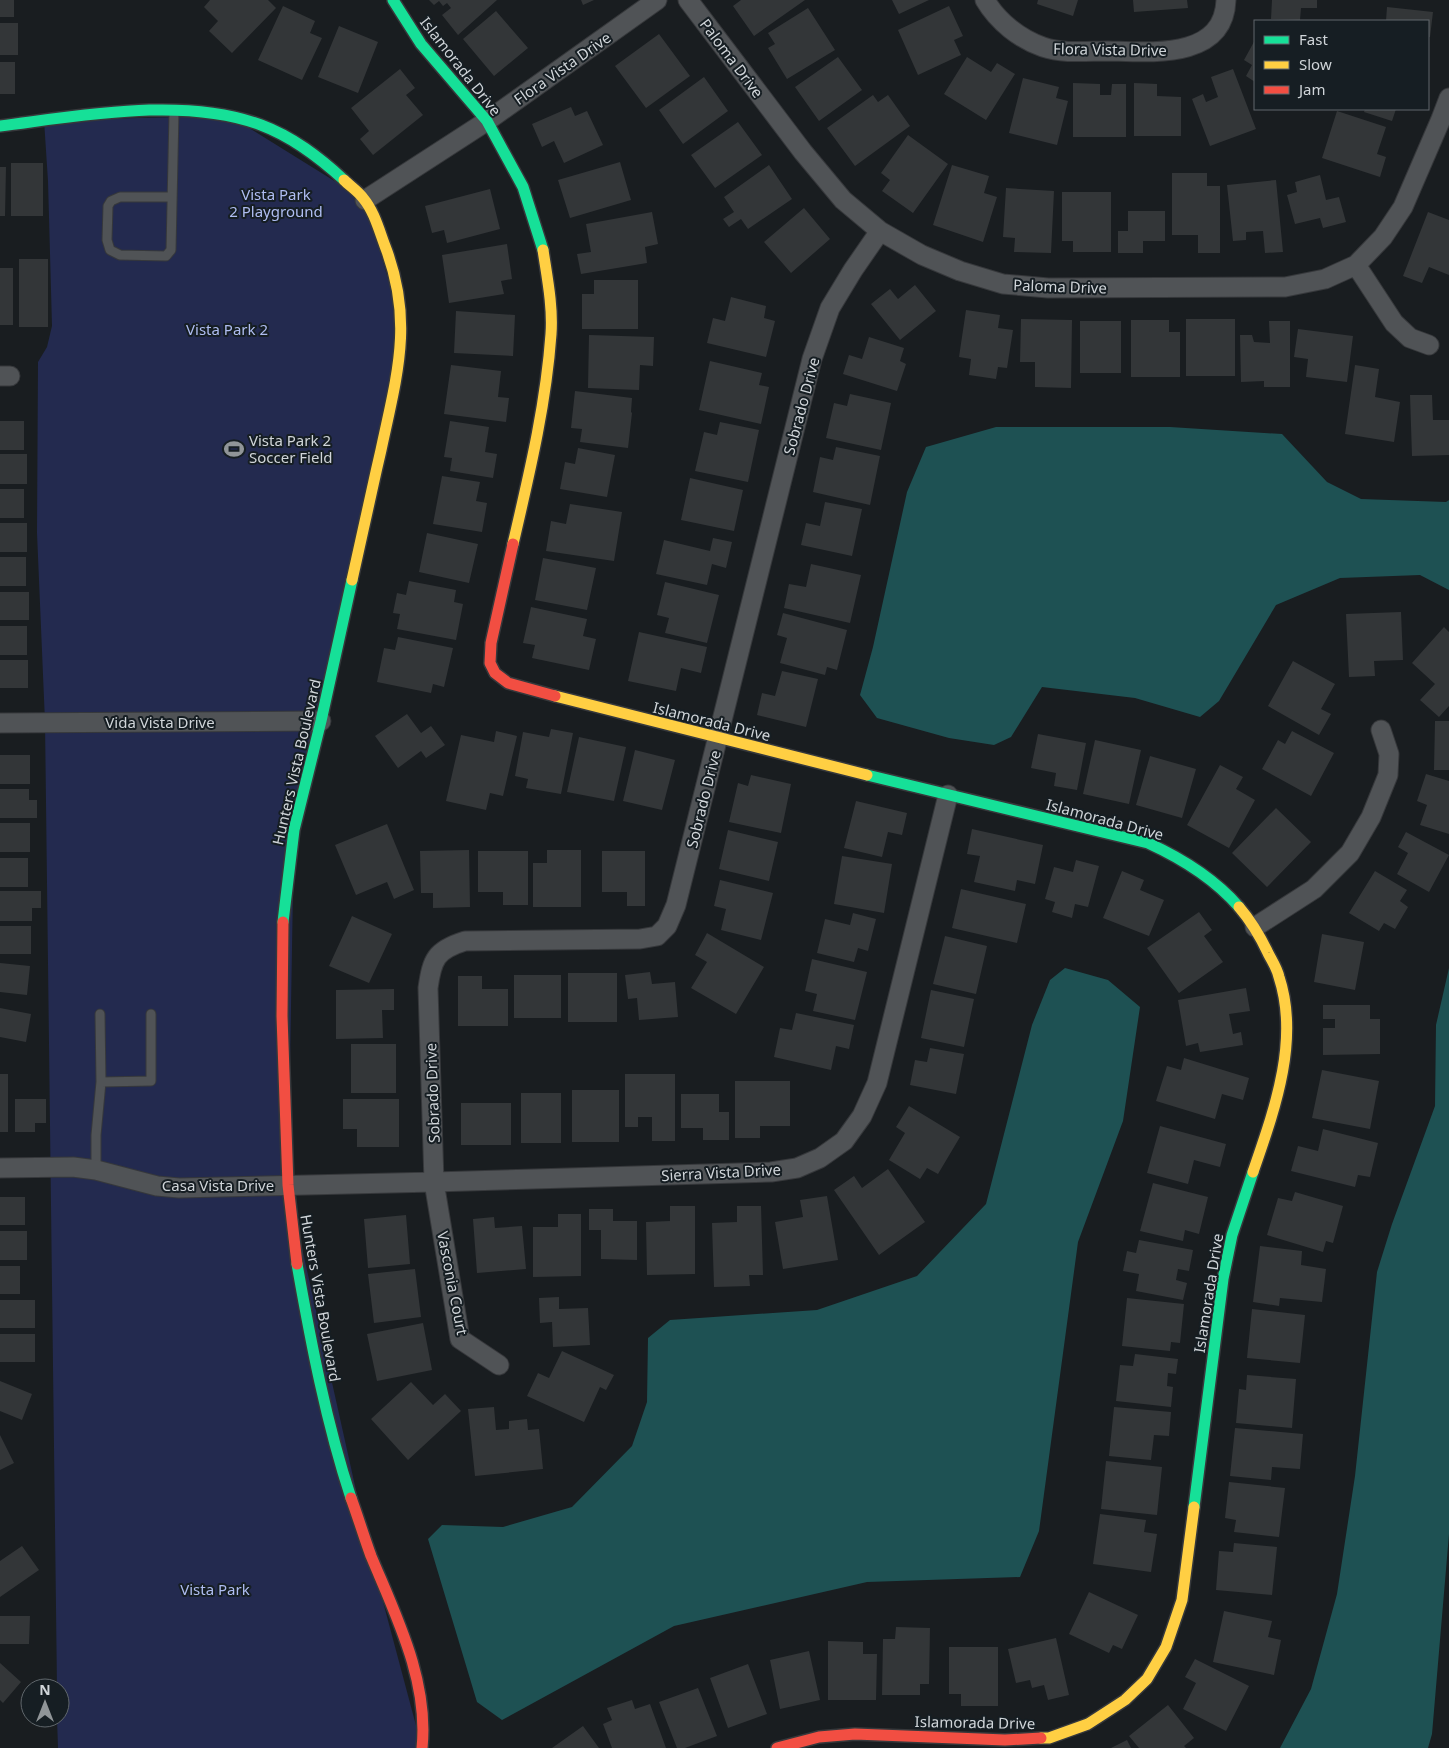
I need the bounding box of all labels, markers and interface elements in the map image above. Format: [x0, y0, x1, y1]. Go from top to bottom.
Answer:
street label: Islamorada Drive [416, 12, 506, 120]
street label: Paloma Drive [696, 14, 768, 102]
legend [1254, 20, 1429, 110]
street label: Flora Vista Drive [510, 27, 614, 109]
text: Fast [1299, 29, 1328, 49]
street label: Flora Vista Drive [1053, 38, 1167, 60]
text: Slow [1299, 54, 1332, 74]
text: Jam [1297, 79, 1326, 99]
park label: Vista Park 2 Playground [229, 184, 323, 221]
street label: Paloma Drive [1013, 274, 1107, 298]
park label: Vista Park 2 [186, 319, 268, 339]
street label: Sobrado Drive [778, 355, 824, 457]
place label: Vista Park 2 Soccer Field [249, 430, 332, 467]
sports icon: Vista Park 2 Soccer Field [223, 438, 245, 460]
street label: Hunters Vista Boulevard [267, 677, 325, 847]
street label: Islamorada Drive [651, 697, 773, 745]
street label: Vida Vista Drive [105, 712, 215, 732]
street label: Sobrado Drive [681, 748, 725, 850]
street label: Islamorada Drive [1044, 794, 1166, 844]
street label: Sobrado Drive [420, 1043, 444, 1143]
street label: Sierra Vista Drive [661, 1159, 781, 1185]
street label: Casa Vista Drive [162, 1175, 274, 1195]
street label: Hunters Vista Boulevard [296, 1213, 346, 1383]
street label: Vasconia Court [433, 1229, 473, 1337]
street label: Islamorada Drive [1189, 1232, 1227, 1354]
park label: Vista Park [180, 1579, 250, 1599]
north arrow [20, 1678, 70, 1728]
text: N [39, 1680, 51, 1699]
street label: Islamorada Drive [915, 1711, 1035, 1733]

